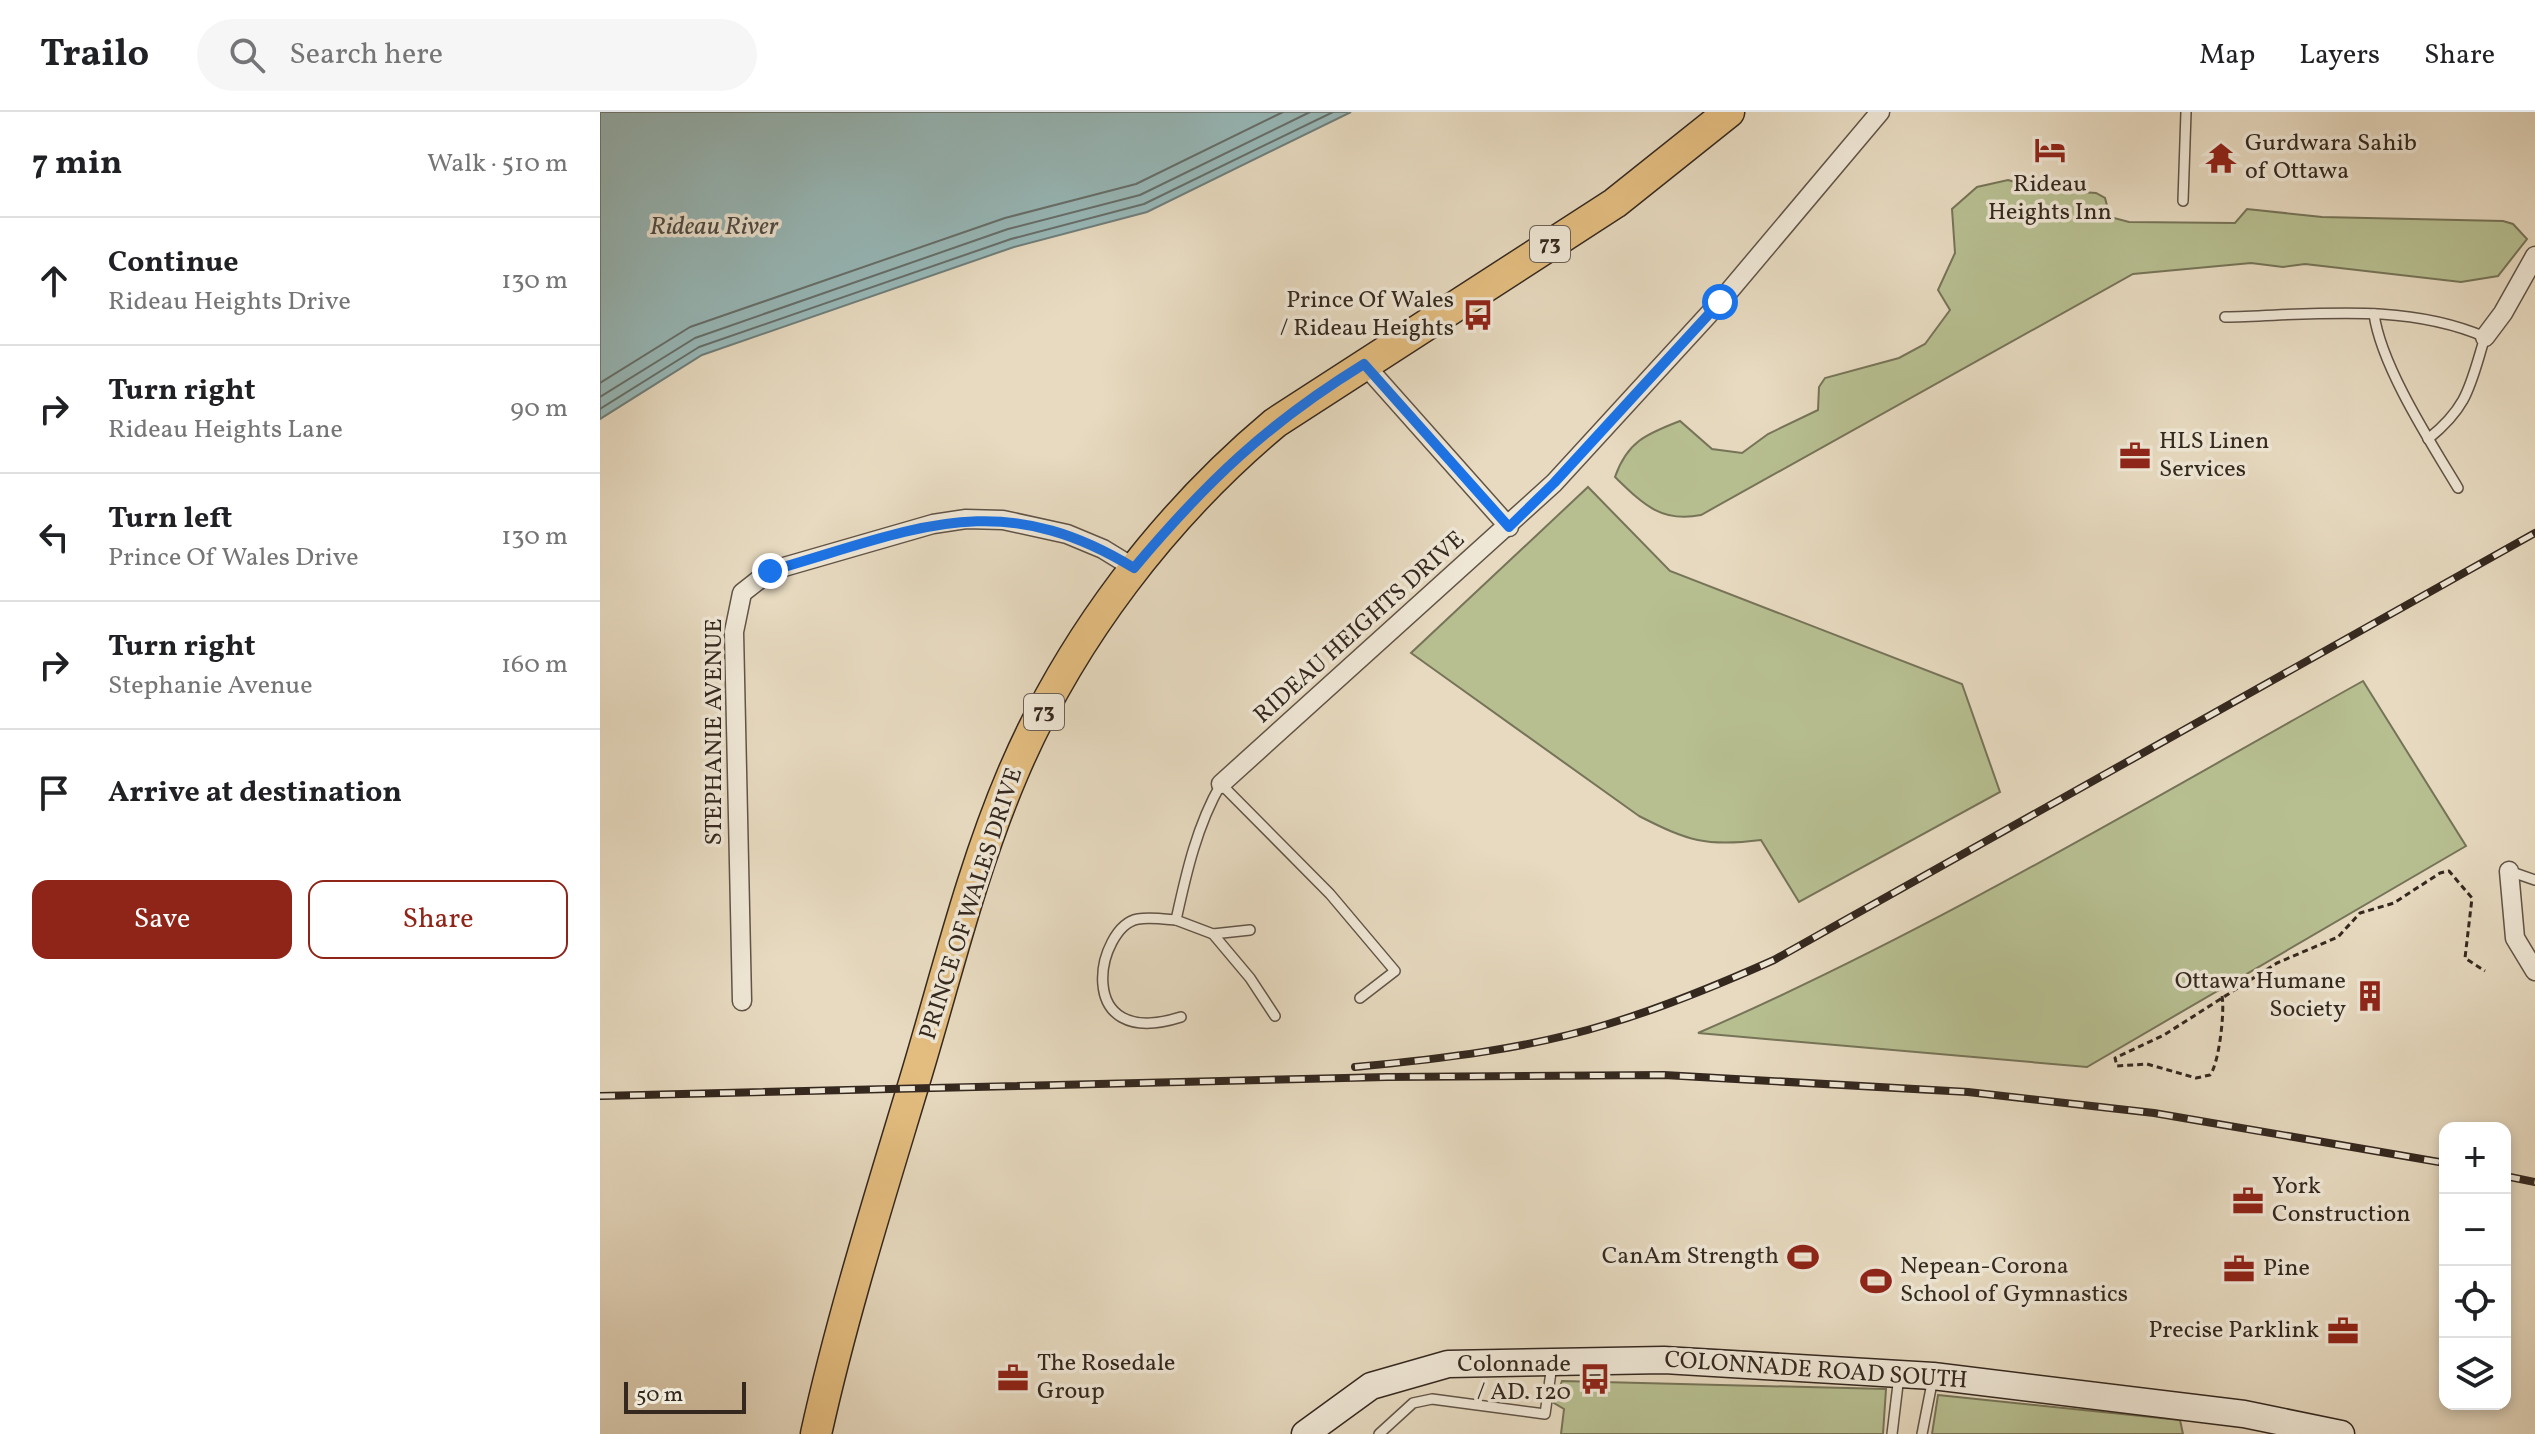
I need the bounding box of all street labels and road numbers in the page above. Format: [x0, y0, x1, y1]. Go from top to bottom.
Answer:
road number: 73 [1530, 226, 1570, 262]
street label: RIDEAU HEIGHTS DRIVE [1247, 524, 1473, 732]
street label: STEPHANIE AVENUE [698, 618, 732, 846]
road number: 73 [1024, 694, 1064, 730]
street label: PRINCE OF WALES DRIVE [912, 763, 1032, 1045]
street label: COLONNADE ROAD SOUTH [1663, 1343, 1969, 1399]

